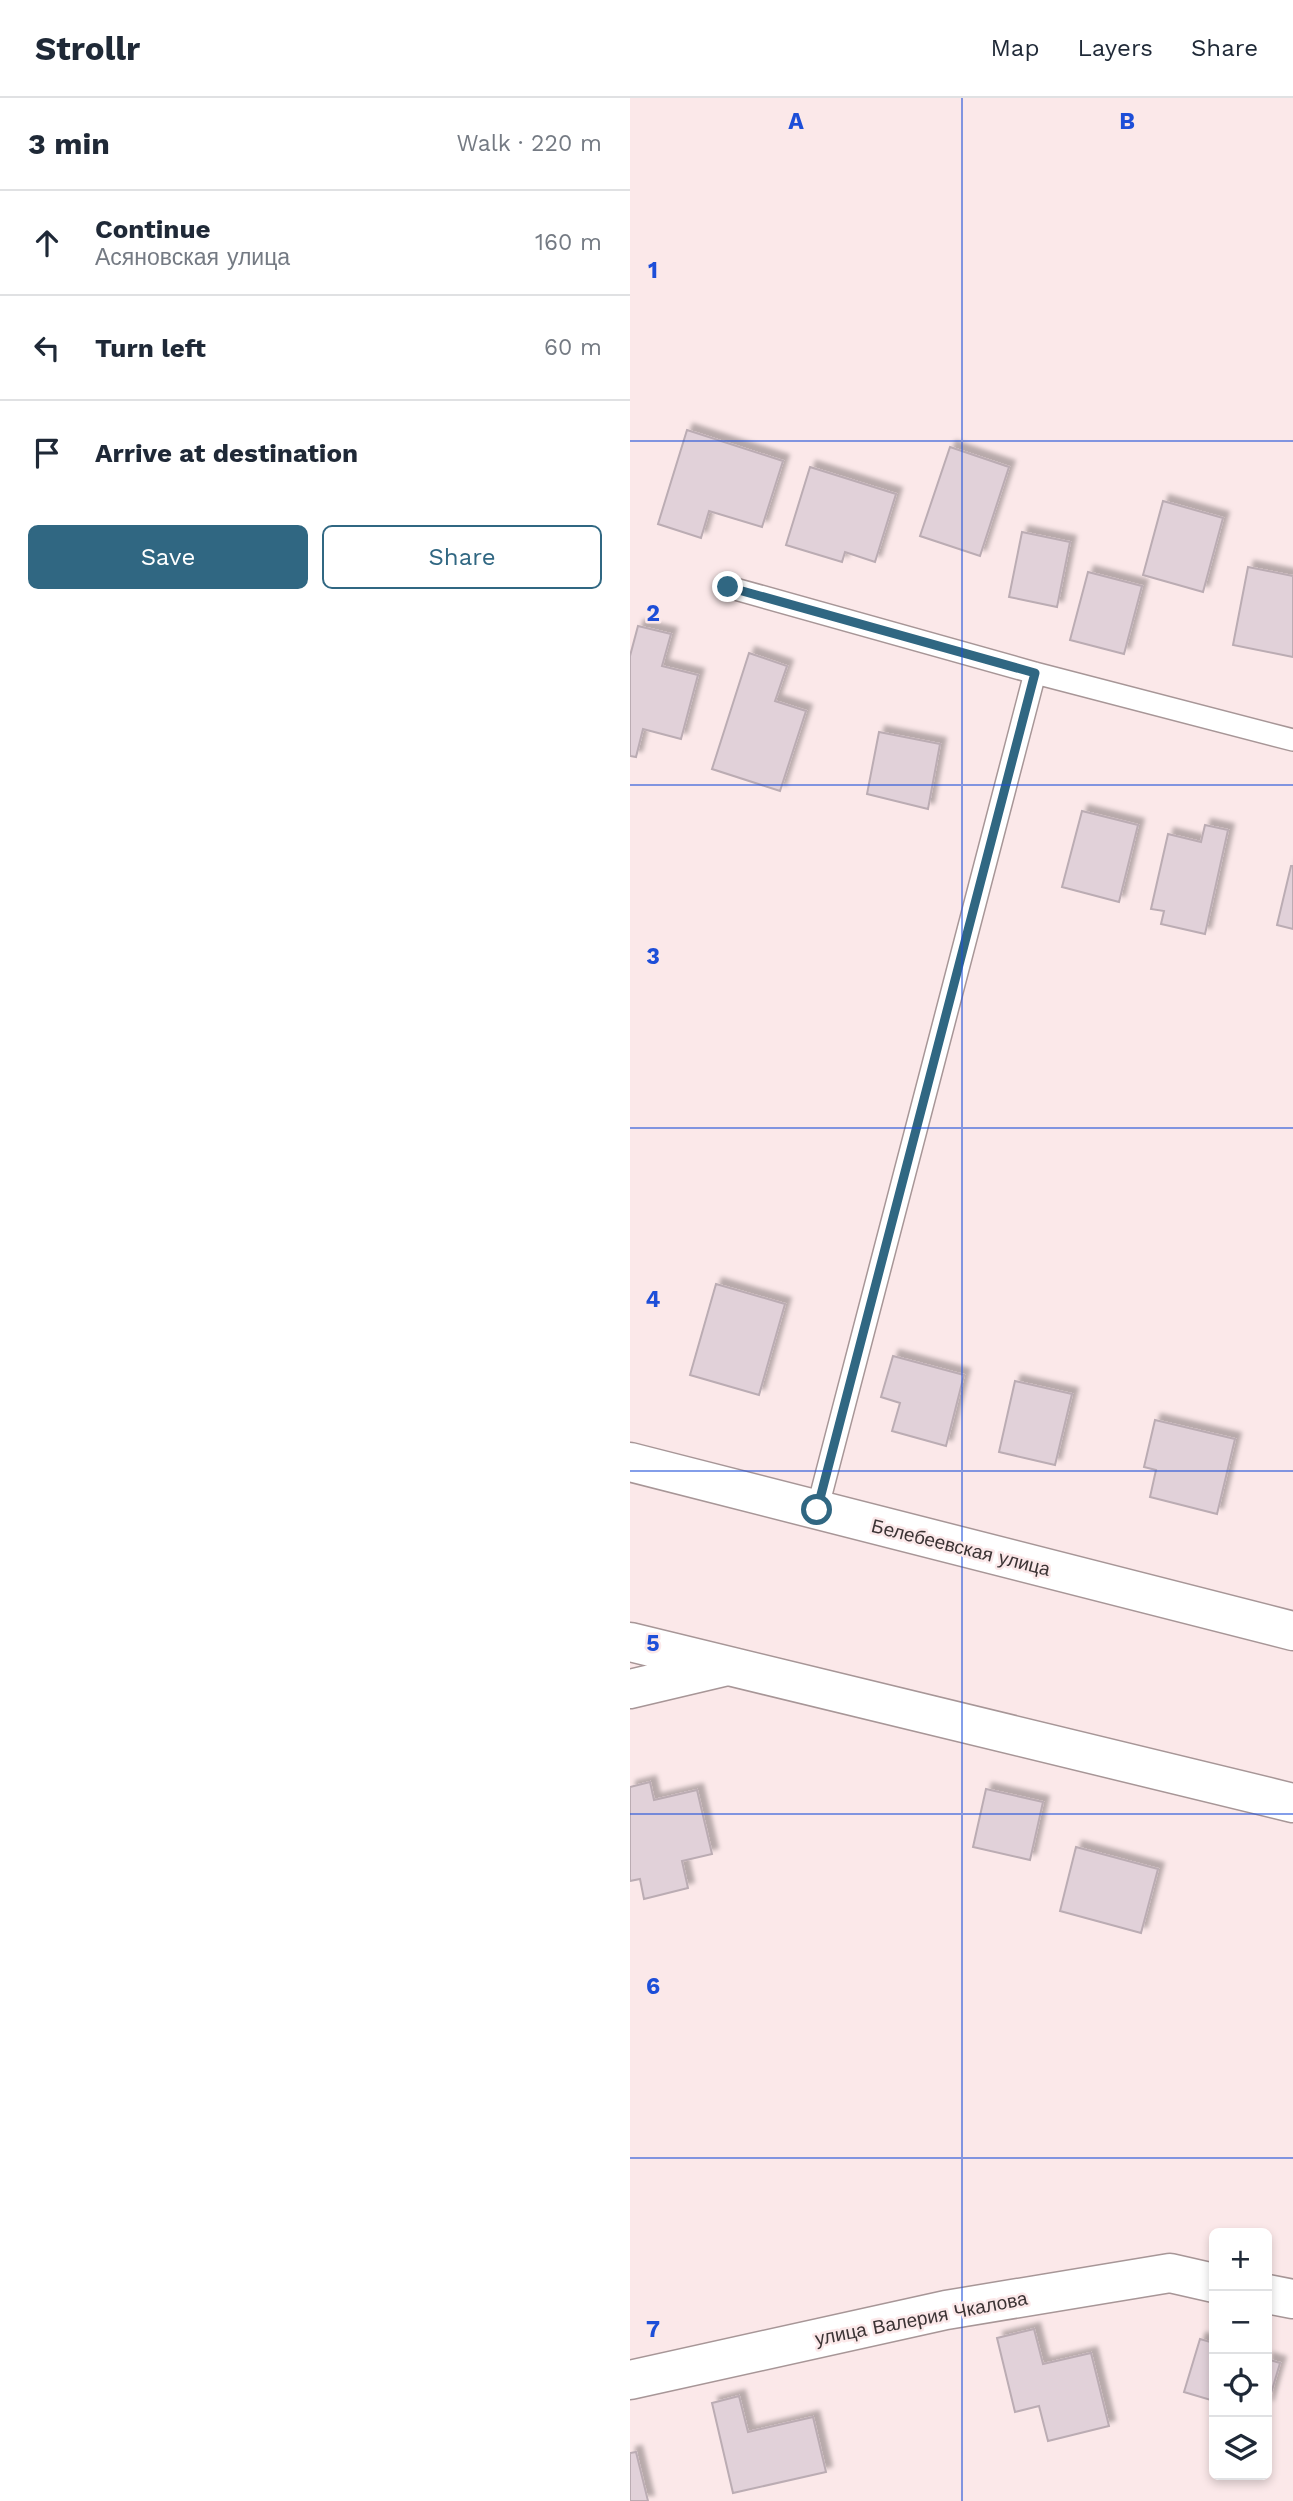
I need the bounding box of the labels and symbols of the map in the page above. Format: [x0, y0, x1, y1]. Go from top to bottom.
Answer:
text: A [788, 108, 804, 135]
text: B [1119, 108, 1135, 135]
text: 1 [648, 257, 658, 284]
route end [712, 571, 743, 602]
text: 2 [646, 600, 660, 627]
text: 3 [646, 943, 660, 970]
text: 4 [646, 1286, 661, 1313]
route start [801, 1494, 832, 1525]
street label: Белебеевская улица [869, 1514, 1053, 1581]
text: 5 [646, 1630, 660, 1657]
text: 6 [646, 1973, 660, 2000]
street label: улица Валерия Чкалова [813, 2287, 1030, 2350]
text: 7 [646, 2316, 660, 2343]

